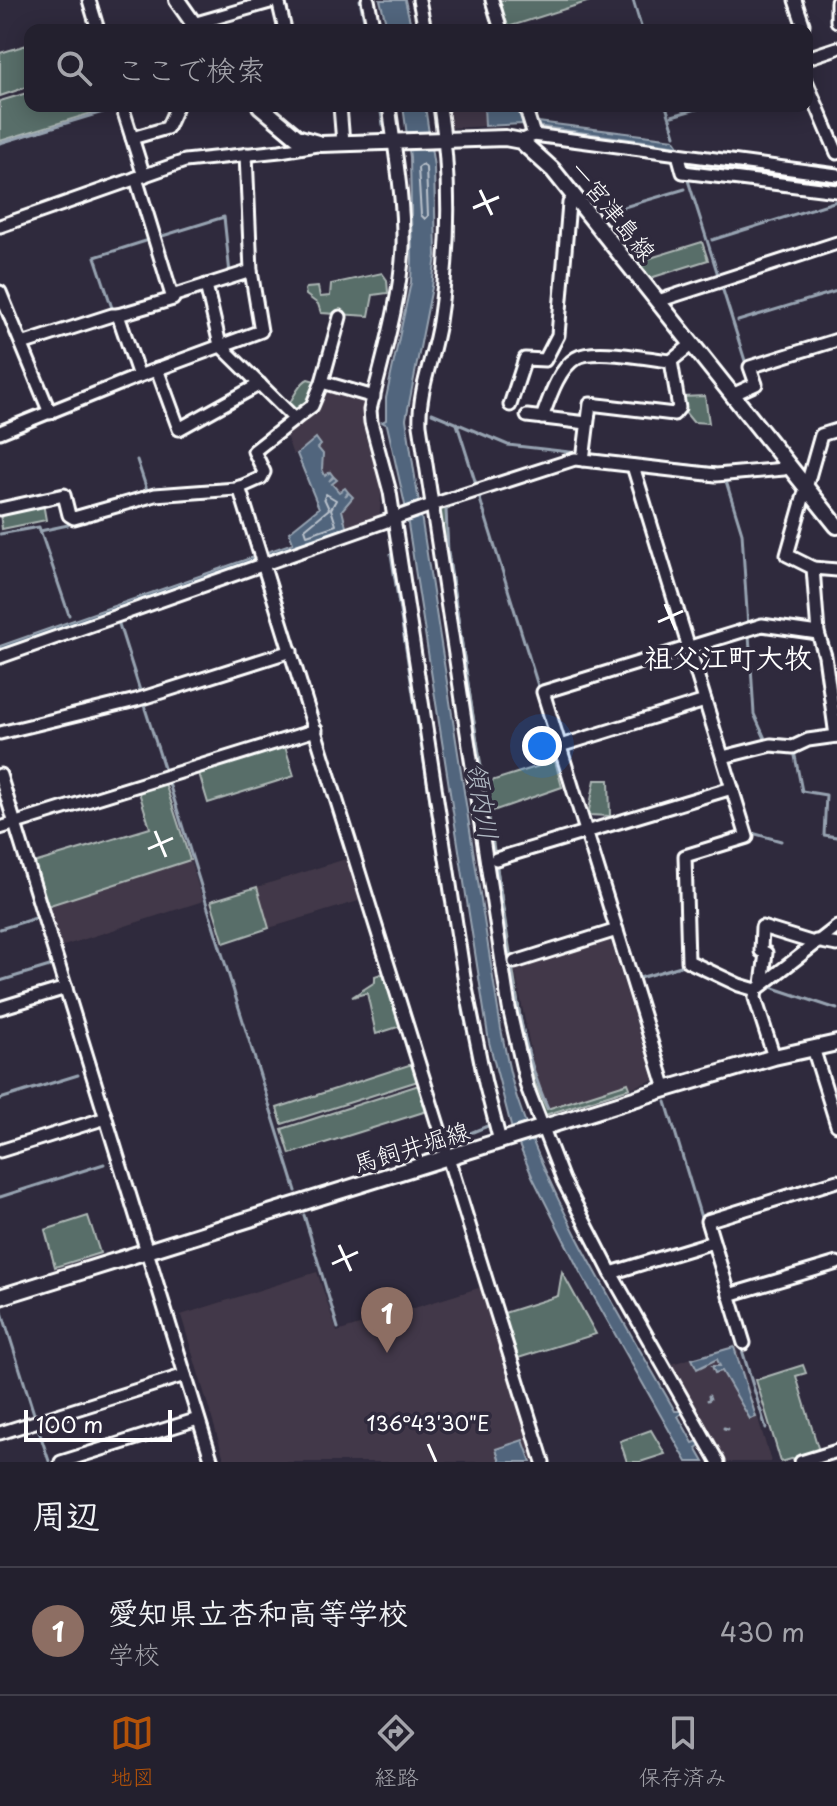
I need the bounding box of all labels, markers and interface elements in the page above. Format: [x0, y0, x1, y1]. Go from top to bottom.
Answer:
search box [24, 24, 813, 112]
icon: search [52, 46, 96, 90]
text: ここで検索 [116, 46, 266, 91]
street label: 一宮津島線 [562, 152, 666, 268]
district label: 祖父江町大牧 [644, 635, 812, 678]
your location [522, 726, 562, 766]
water label: 領内川 [459, 759, 509, 843]
street label: 馬飼井堀線 [348, 1111, 474, 1181]
pin: 1 [361, 1287, 413, 1353]
scale bar [24, 1406, 172, 1442]
text: 100 m [36, 1407, 103, 1440]
text: 136°43'30"E [367, 1408, 489, 1438]
text: 周辺 [32, 1488, 100, 1540]
text: 愛知県立杏和高等学校 [108, 1589, 408, 1634]
text: 1 [52, 1612, 64, 1651]
text: 430 m [720, 1612, 805, 1651]
text: 学校 [108, 1634, 160, 1673]
tab: 地図 [110, 1711, 154, 1792]
tab: 経路 [374, 1711, 419, 1792]
tab: 保存済み [639, 1711, 727, 1792]

